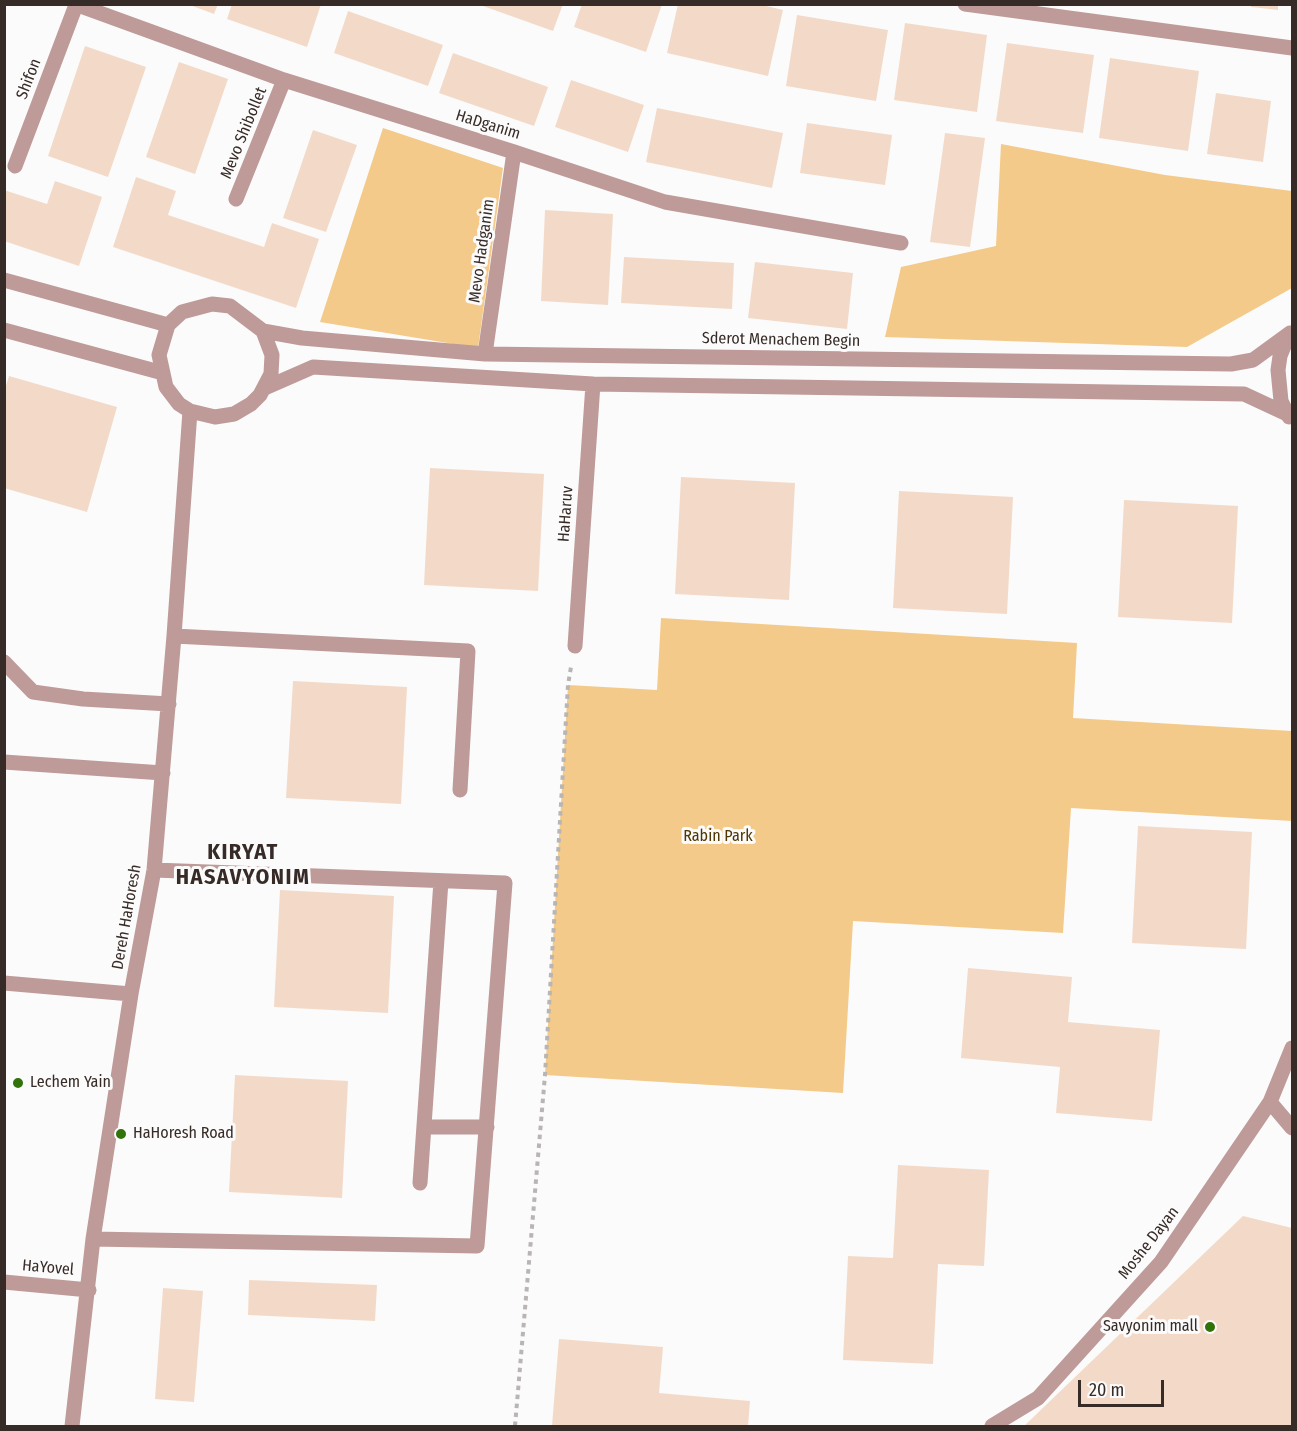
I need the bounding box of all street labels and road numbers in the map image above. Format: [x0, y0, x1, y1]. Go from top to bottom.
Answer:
street label: Shifon [13, 56, 45, 102]
street label: Mevo Shibollet [217, 84, 271, 182]
street label: HaDganim [453, 106, 523, 144]
street label: Mevo Hadganim [465, 198, 499, 304]
street label: Sderot Menachem Begin [702, 329, 860, 351]
street label: HaHaruv [554, 485, 578, 543]
street label: Dereh HaHoresh [108, 863, 146, 971]
street label: Moshe Dayan [1115, 1203, 1183, 1283]
street label: HaYovel [21, 1256, 75, 1280]

